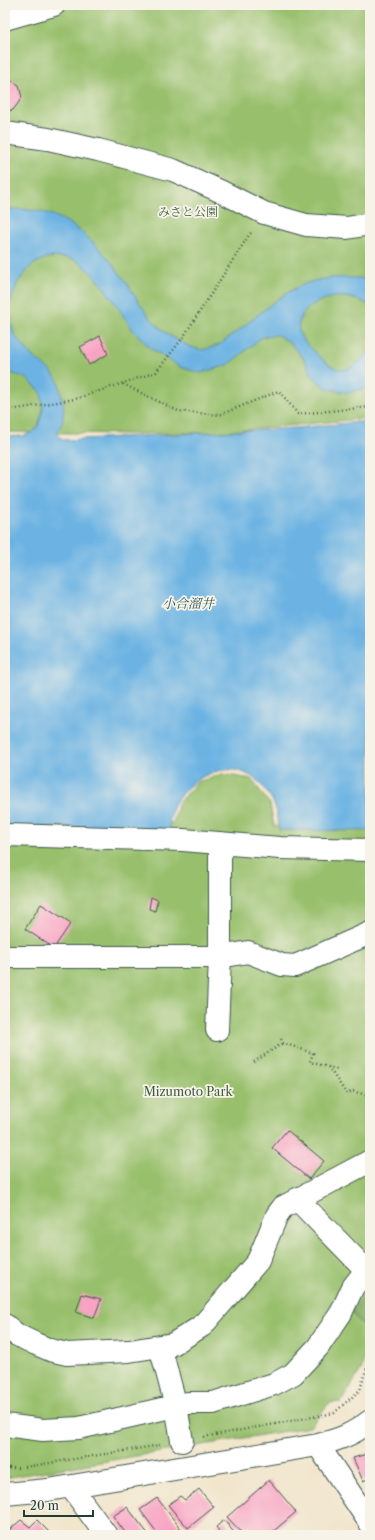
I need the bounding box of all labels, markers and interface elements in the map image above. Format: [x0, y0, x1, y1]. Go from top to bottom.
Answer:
park label: みさと公園 [158, 204, 218, 219]
water label: 小合溜井 [162, 595, 216, 611]
park label: Mizumoto Park [144, 1084, 233, 1099]
scale bar [24, 1492, 93, 1518]
text: 20 m [30, 1498, 59, 1513]

